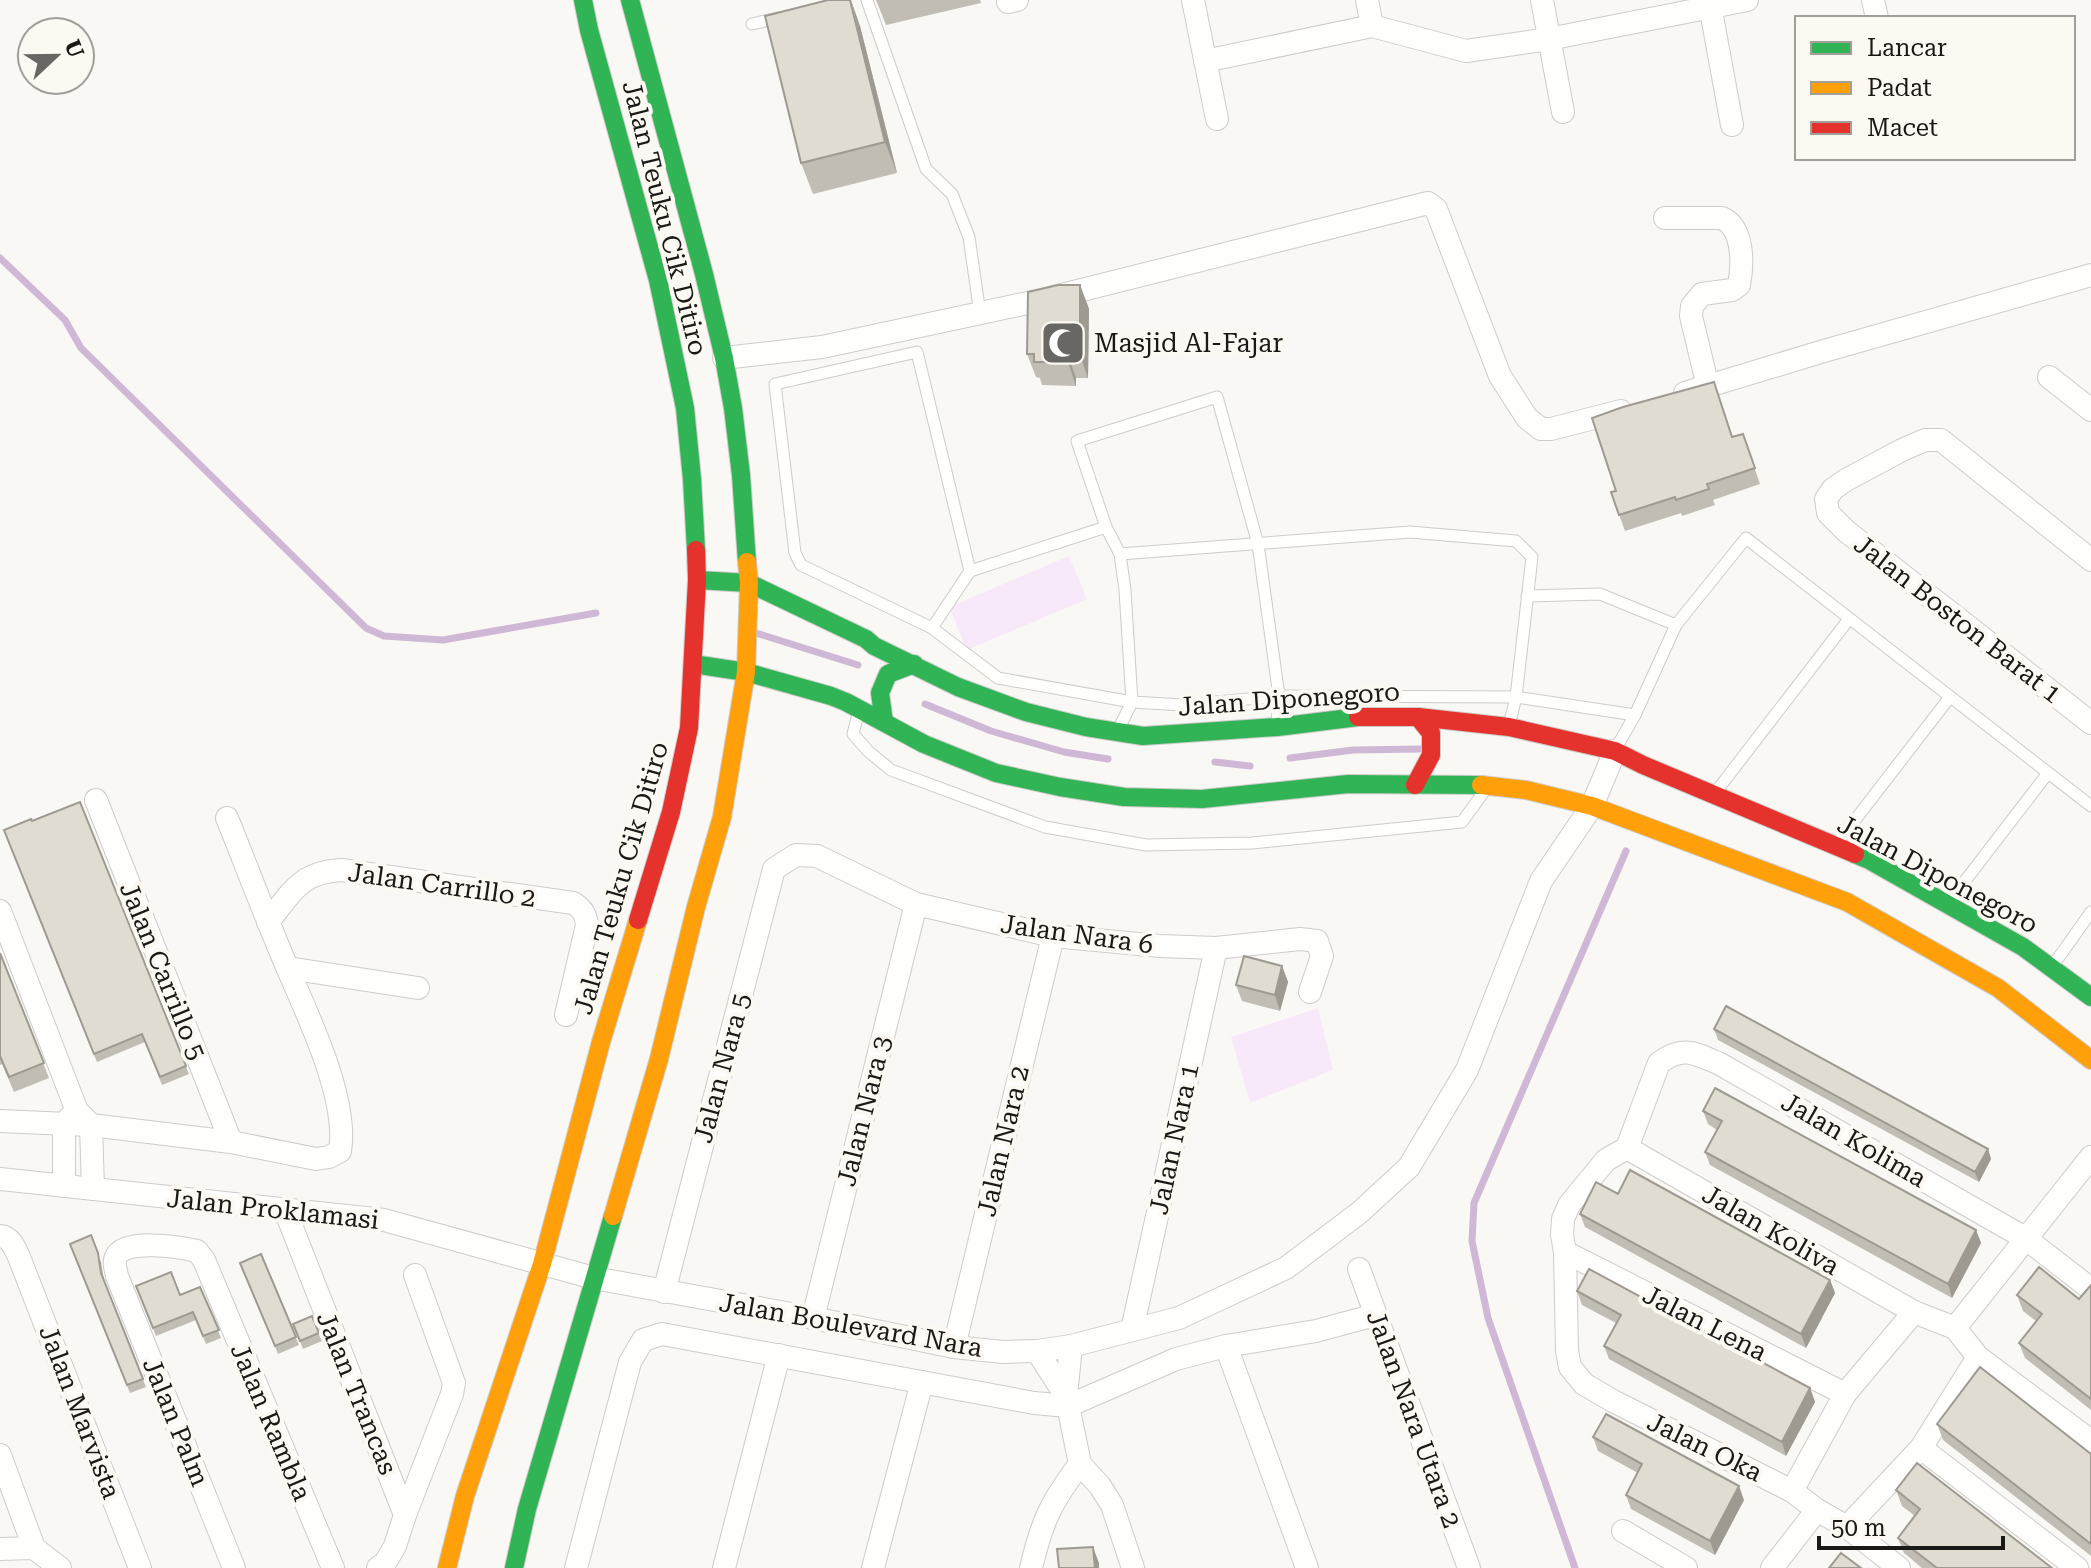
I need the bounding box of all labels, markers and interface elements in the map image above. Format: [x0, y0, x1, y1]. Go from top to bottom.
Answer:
north arrow [16, 16, 96, 96]
legend [1795, 16, 2075, 160]
text: Lancar [1867, 34, 1947, 62]
text: U [59, 36, 89, 61]
text: Padat [1867, 74, 1932, 102]
street label: Jalan Teuku Cik Ditiro [616, 78, 714, 358]
text: Macet [1867, 114, 1938, 142]
mosque icon: Masjid Al-Fajar [1039, 319, 1087, 367]
place label: Masjid Al-Fajar [1094, 328, 1283, 358]
street label: Jalan Boston Barat 1 [1848, 529, 2068, 709]
street label: Jalan Diponegoro [1177, 676, 1401, 722]
street label: Jalan Teuku Cik Ditiro [568, 738, 674, 1018]
street label: Jalan Diponegoro [1833, 809, 2043, 939]
street label: Jalan Carrillo 2 [346, 857, 538, 913]
street label: Jalan Carrillo 5 [114, 878, 212, 1064]
street label: Jalan Nara 6 [999, 908, 1155, 960]
street label: Jalan Nara 5 [688, 990, 756, 1146]
street label: Jalan Nara 3 [831, 1033, 897, 1189]
street label: Jalan Nara 1 [1143, 1061, 1205, 1217]
street label: Jalan Nara 2 [971, 1063, 1035, 1219]
street label: Jalan Kolima [1776, 1086, 1932, 1194]
street label: Jalan Koliva [1697, 1179, 1845, 1281]
street label: Jalan Proklamasi [165, 1183, 381, 1235]
street label: Jalan Lena [1638, 1279, 1772, 1367]
street label: Jalan Boulevard Nara [717, 1287, 985, 1363]
street label: Jalan Nara Utara 2 [1361, 1306, 1467, 1532]
street label: Jalan Trancas [311, 1307, 403, 1479]
street label: Jalan Marvista [33, 1321, 127, 1503]
street label: Jalan Rambla [224, 1339, 318, 1505]
street label: Jalan Palm [137, 1354, 215, 1491]
street label: Jalan Oka [1643, 1406, 1767, 1488]
scale bar [1819, 1500, 2003, 1550]
text: 50 m [1831, 1514, 1886, 1542]

